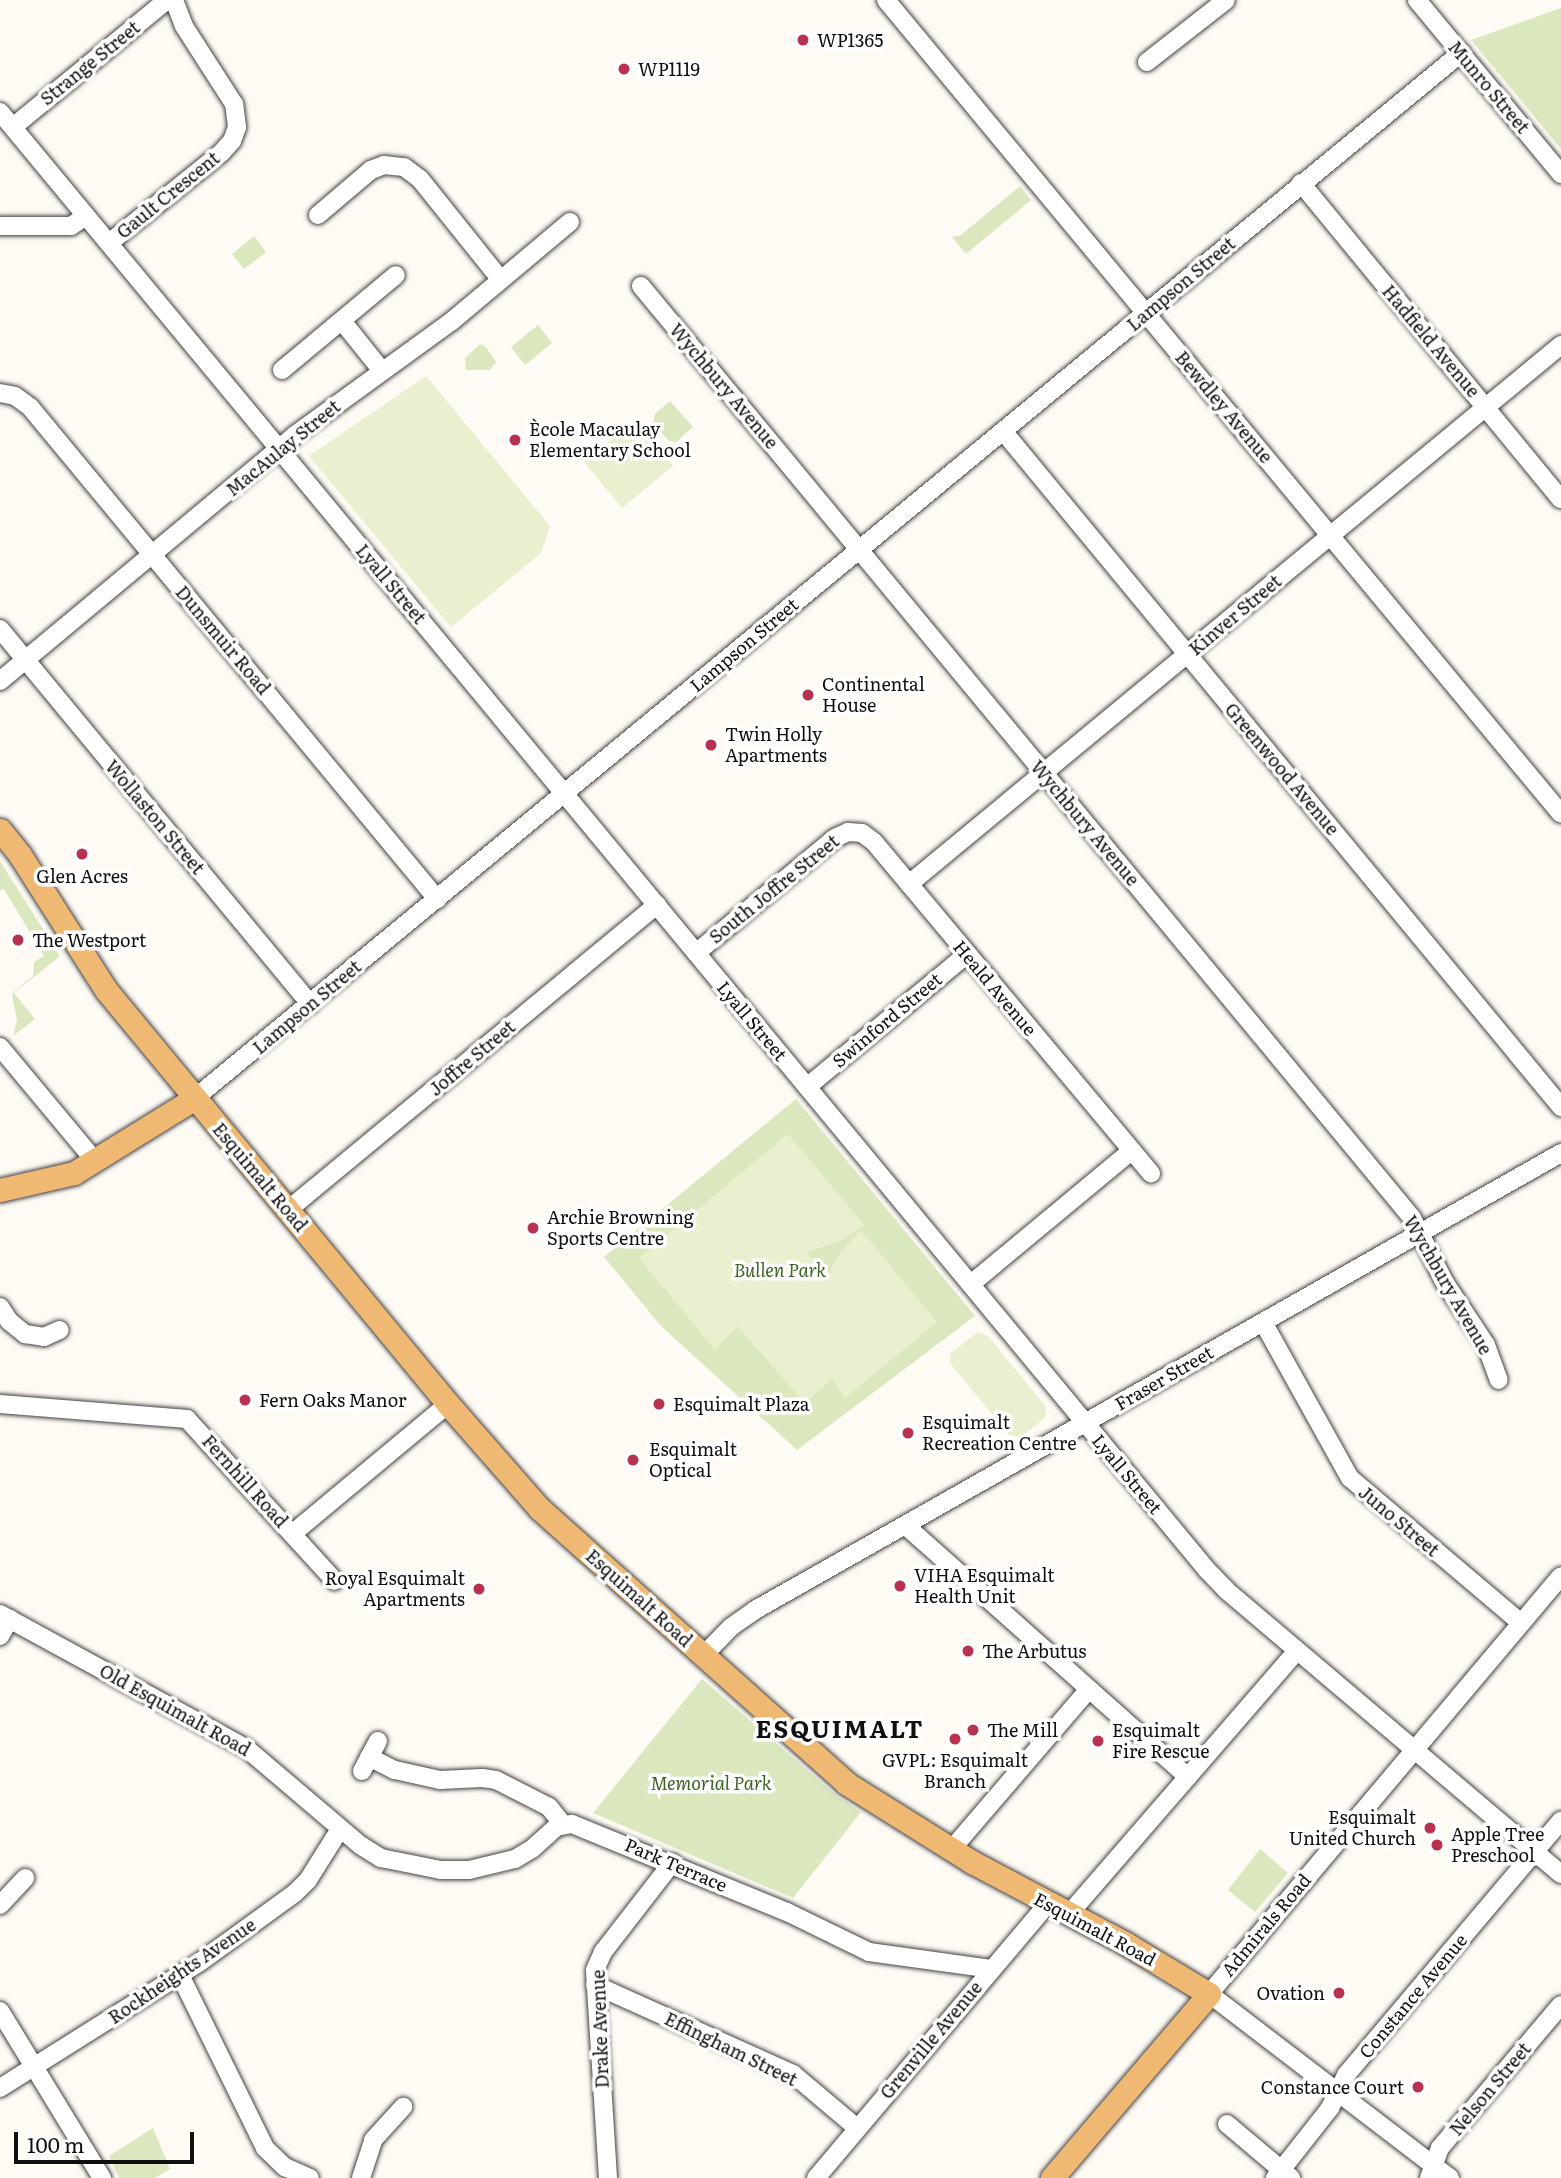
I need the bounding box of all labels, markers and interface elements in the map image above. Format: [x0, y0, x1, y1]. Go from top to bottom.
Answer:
street label: Strange Street [36, 16, 144, 110]
place label: WP1365 [817, 29, 883, 51]
marker: WP1365 [795, 32, 811, 48]
street label: Munro Street [1444, 36, 1534, 138]
place label: WP1119 [638, 58, 700, 80]
marker: WP1119 [616, 61, 632, 77]
street label: Gault Crescent [112, 147, 224, 243]
street label: Lampson Street [1122, 232, 1240, 336]
street label: Hadfield Avenue [1378, 280, 1484, 402]
street label: Wychbury Avenue [665, 319, 783, 453]
street label: Bewdley Avenue [1171, 347, 1277, 467]
street label: MacAulay Street [222, 395, 344, 501]
place label: Ècole Macaulay Elementary School [529, 419, 691, 462]
marker: Ècole Macaulay Elementary School [507, 432, 523, 448]
street label: Lyall Street [351, 540, 431, 628]
street label: Kinver Street [1184, 570, 1286, 660]
street label: Dunsmuir Road [171, 581, 275, 699]
street label: Lampson Street [685, 593, 803, 697]
place label: Continental House [822, 674, 925, 716]
marker: Continental House [800, 687, 816, 703]
street label: Greenwood Avenue [1220, 699, 1344, 839]
place label: Twin Holly Apartments [725, 724, 827, 766]
marker: Twin Holly Apartments [703, 737, 719, 753]
street label: Wollaston Street [101, 756, 209, 878]
street label: Wychbury Avenue [1026, 756, 1144, 890]
street label: South Joffre Street [705, 830, 843, 948]
marker: Glen Acres [74, 846, 90, 862]
place label: Glen Acres [36, 865, 128, 887]
place label: The Westport [32, 929, 146, 951]
marker: The Westport [10, 932, 26, 948]
street label: Heald Avenue [949, 936, 1041, 1040]
street label: Lampson Street [248, 955, 366, 1059]
street label: Swinford Street [828, 968, 946, 1072]
street label: Lyall Street [712, 977, 792, 1065]
street label: Joffre Street [425, 1016, 519, 1100]
street label: Esquimalt Road [208, 1118, 312, 1236]
place label: Archie Browning Sports Centre [547, 1207, 694, 1250]
street label: Wychbury Avenue [1399, 1212, 1497, 1358]
marker: Archie Browning Sports Centre [525, 1220, 541, 1236]
park label: Bullen Park [734, 1259, 826, 1281]
street label: Fraser Street [1111, 1341, 1217, 1415]
place label: Fern Oaks Manor [259, 1389, 407, 1411]
marker: Fern Oaks Manor [237, 1392, 253, 1408]
place label: Esquimalt Plaza [673, 1393, 810, 1415]
marker: Esquimalt Plaza [651, 1396, 667, 1412]
place label: Esquimalt Recreation Centre [922, 1412, 1077, 1454]
marker: Esquimalt Recreation Centre [900, 1425, 916, 1441]
street label: Fernhill Road [198, 1430, 292, 1532]
street label: Lyall Street [1087, 1430, 1167, 1518]
place label: Esquimalt Optical [649, 1439, 737, 1482]
marker: Esquimalt Optical [623, 1450, 643, 1470]
street label: Juno Street [1354, 1481, 1444, 1561]
street label: Esquimalt Road [582, 1545, 696, 1651]
place label: VIHA Esquimalt Health Unit [914, 1565, 1055, 1608]
place label: Royal Esquimalt Apartments [325, 1568, 465, 1610]
marker: VIHA Esquimalt Health Unit [892, 1578, 908, 1594]
marker: Royal Esquimalt Apartments [471, 1581, 487, 1597]
place label: The Arbutus [982, 1640, 1086, 1662]
marker: The Arbutus [960, 1643, 976, 1659]
street label: Old Esquimalt Road [96, 1660, 254, 1760]
district label: ESQUIMALT [757, 1714, 923, 1742]
place label: The Mill [987, 1719, 1058, 1741]
place label: Esquimalt Fire Rescue [1112, 1720, 1210, 1762]
marker: The Mill [965, 1722, 981, 1738]
marker: GVPL: Esquimalt Branch [947, 1731, 963, 1747]
marker: Esquimalt Fire Rescue [1090, 1733, 1106, 1749]
place label: GVPL: Esquimalt Branch [882, 1750, 1028, 1792]
park label: Memorial Park [650, 1772, 772, 1794]
place label: Esquimalt United Church [1289, 1807, 1416, 1850]
marker: Esquimalt United Church [1422, 1820, 1438, 1836]
place label: Apple Tree Preschool [1451, 1824, 1544, 1867]
street label: Park Terrace [622, 1834, 730, 1896]
marker: Apple Tree Preschool [1429, 1837, 1445, 1853]
street label: Admirals Road [1217, 1869, 1315, 1981]
street label: Esquimalt Road [1030, 1888, 1160, 1970]
street label: Rockheights Avenue [104, 1914, 260, 2028]
street label: Constance Avenue [1355, 1929, 1471, 2063]
street label: Drake Avenue [587, 1969, 613, 2089]
street label: Grenville Avenue [876, 1977, 986, 2103]
place label: Ovation [1256, 1982, 1325, 2004]
marker: Ovation [1331, 1985, 1347, 2001]
street label: Effingham Street [661, 2008, 801, 2090]
street label: Nelson Street [1445, 2038, 1535, 2140]
place label: Constance Court [1261, 2076, 1404, 2098]
marker: Constance Court [1410, 2079, 1426, 2095]
scale bar [18, 2118, 198, 2162]
text: 100 m [27, 2128, 84, 2159]

